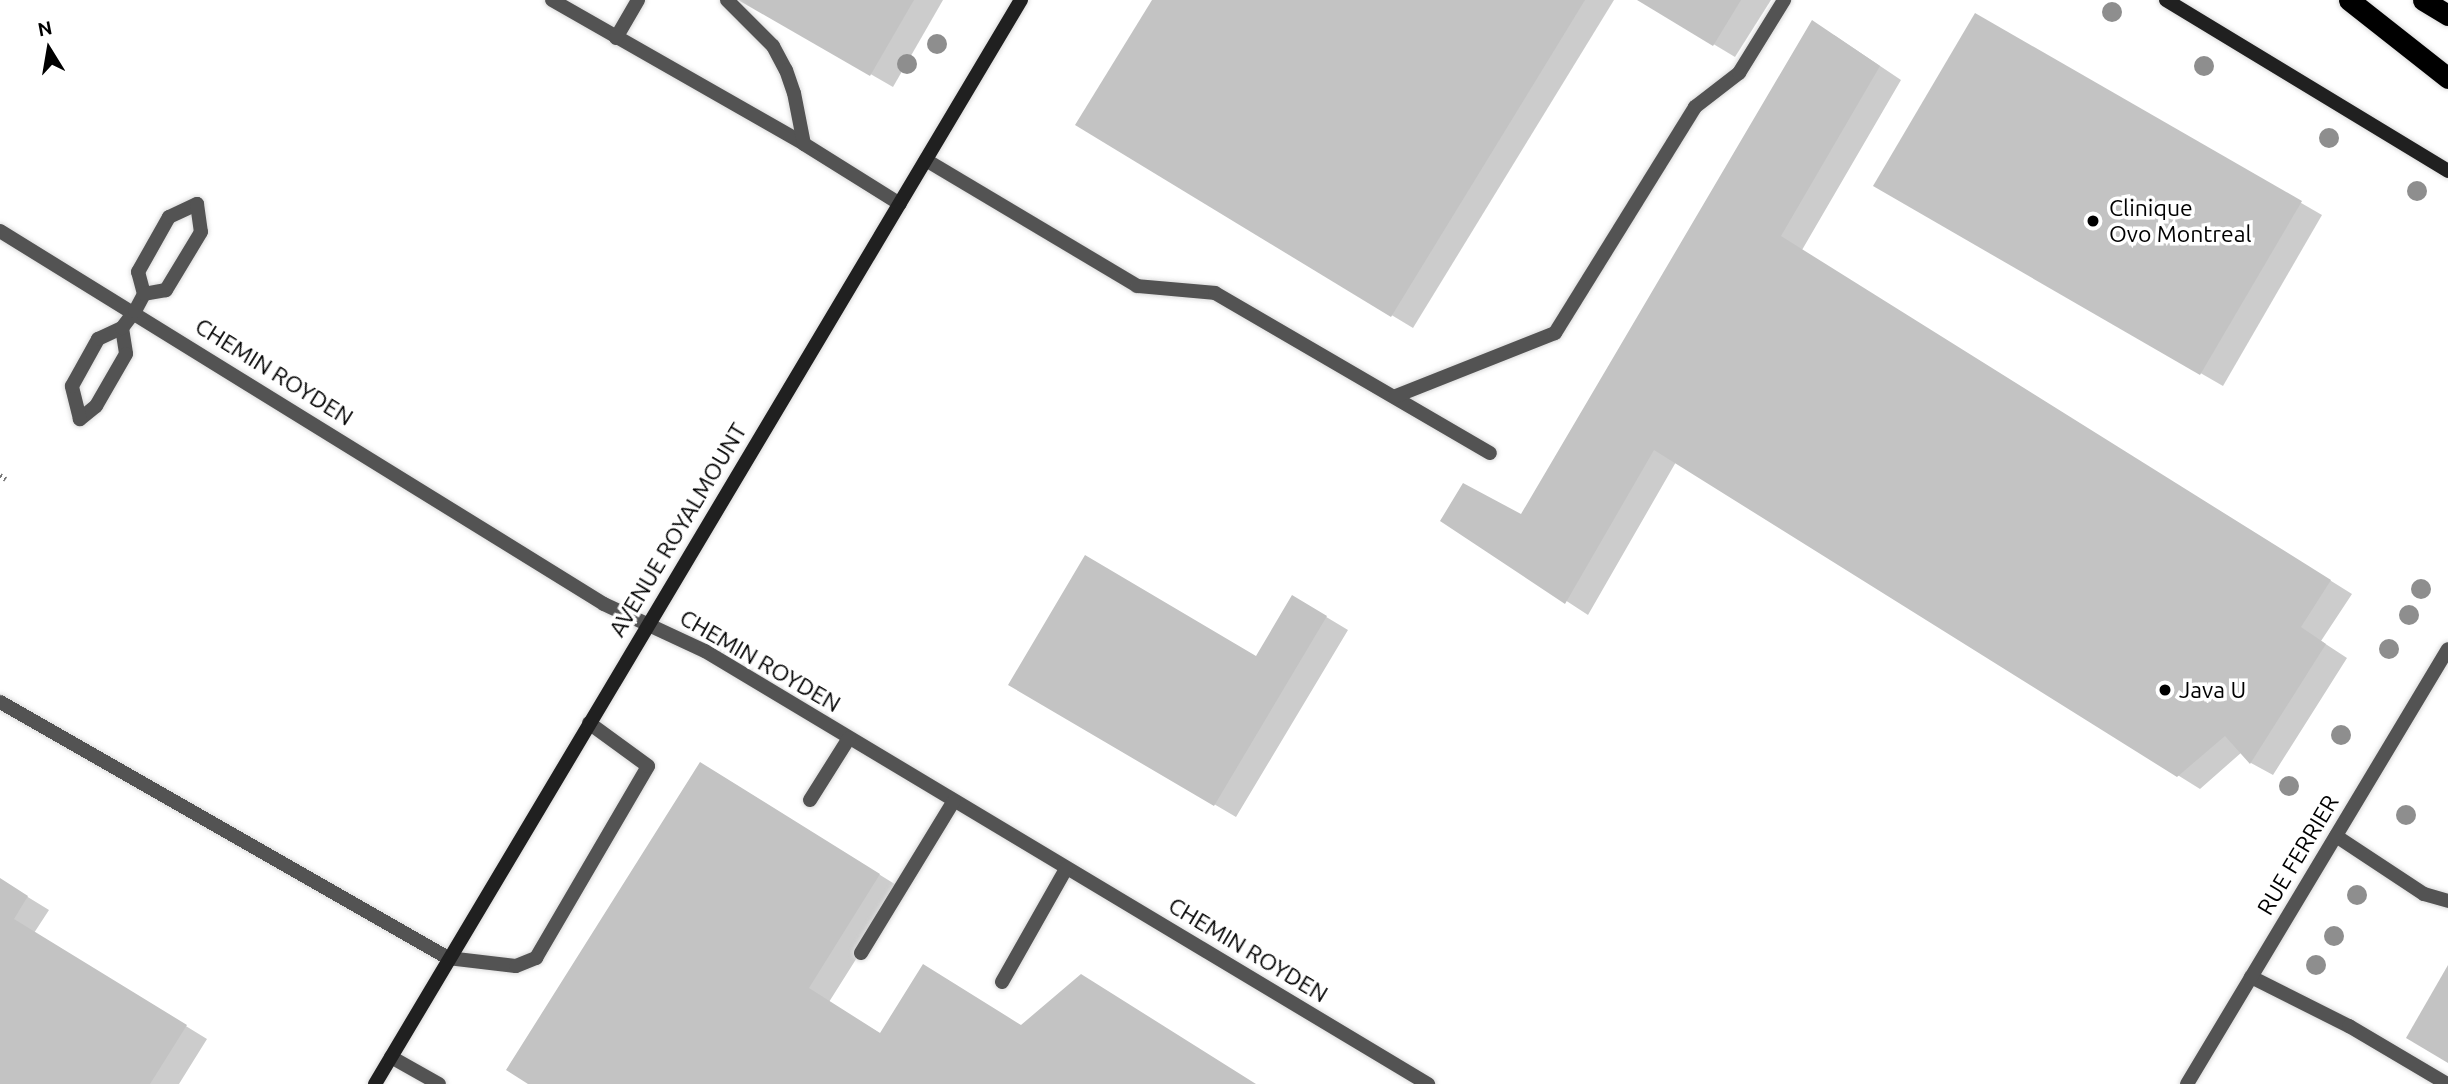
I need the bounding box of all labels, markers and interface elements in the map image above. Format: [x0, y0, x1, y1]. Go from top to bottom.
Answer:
north arrow [14, 14, 84, 84]
text: N [36, 16, 54, 41]
place label: Clinique Ovo Montreal [2109, 194, 2252, 248]
marker: Clinique Ovo Montreal [2083, 211, 2103, 231]
street label: CHEMIN ROYDEN [190, 312, 358, 432]
street label: AVENUE ROYALMOUNT [603, 418, 753, 642]
street label: CHEMIN ROYDEN [675, 604, 845, 718]
place label: Java U [2179, 676, 2246, 704]
marker: Java U [2157, 682, 2173, 698]
street label: RUE FERRIER [2251, 790, 2345, 920]
street label: CHEMIN ROYDEN [1163, 892, 1333, 1008]

